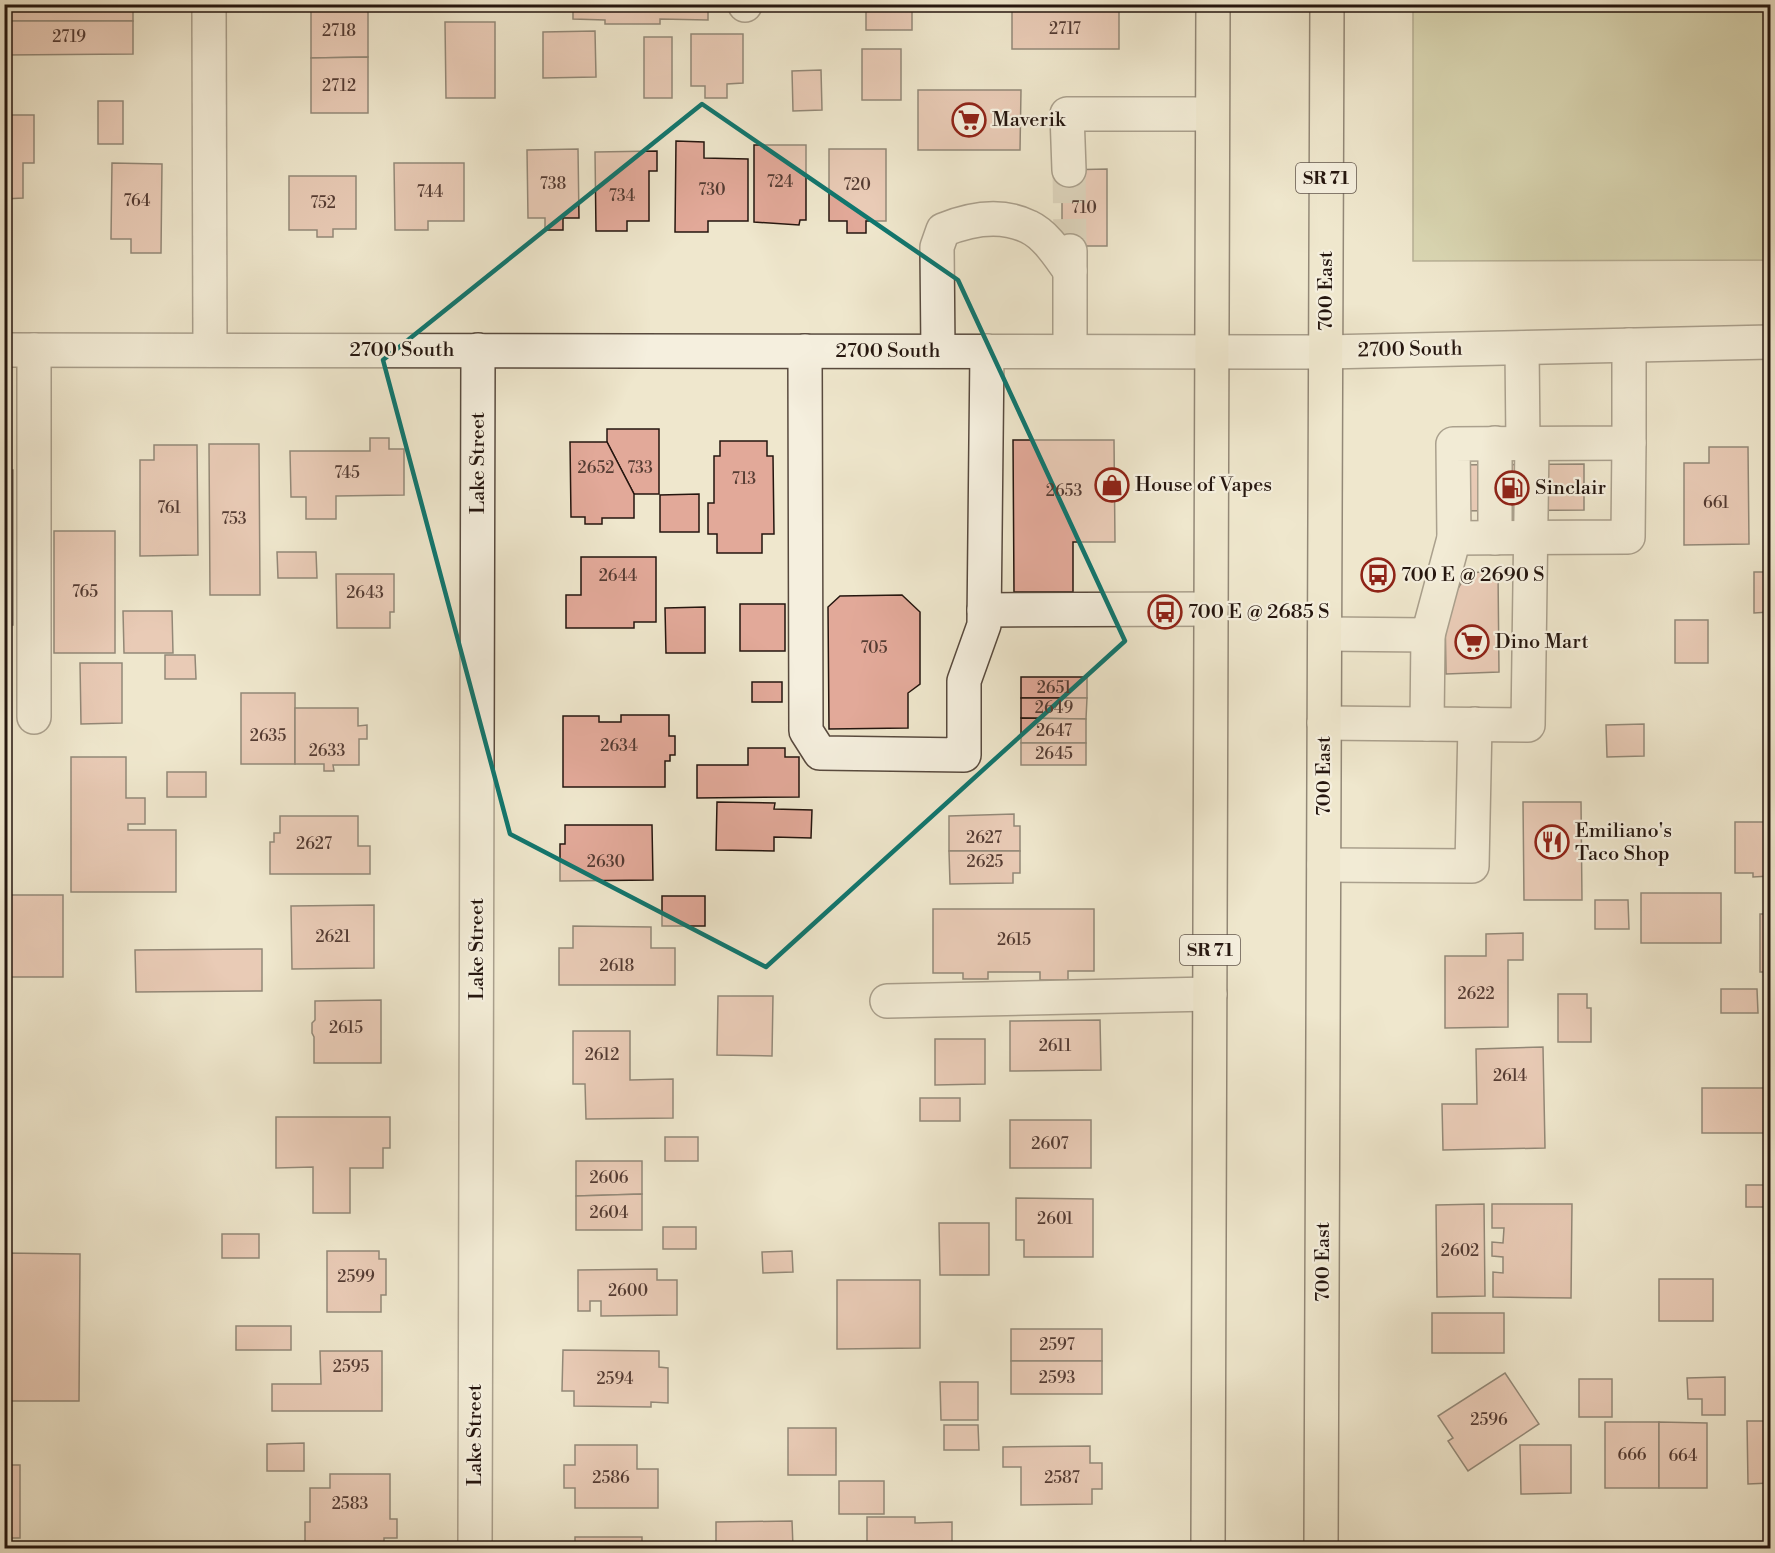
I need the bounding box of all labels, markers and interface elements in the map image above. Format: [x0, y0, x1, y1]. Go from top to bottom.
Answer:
house number: 2717 [1049, 19, 1081, 39]
house number: 2718 [322, 21, 356, 41]
house number: 2719 [52, 27, 86, 47]
house number: 2712 [322, 76, 356, 96]
supermarket icon: Maverik [951, 102, 987, 138]
place label: Maverik [992, 108, 1067, 133]
road number: SR 71 [1296, 163, 1356, 193]
house number: 724 [767, 172, 794, 192]
house number: 738 [540, 174, 566, 194]
house number: 720 [843, 175, 871, 195]
house number: 730 [698, 180, 726, 200]
house number: 744 [417, 182, 444, 202]
house number: 734 [609, 186, 636, 206]
house number: 764 [123, 191, 151, 211]
house number: 752 [310, 193, 336, 213]
house number: 710 [1071, 198, 1097, 218]
street label: 700 East [1314, 251, 1339, 331]
street label: 2700 South [1357, 337, 1463, 363]
street label: 2700 South [350, 338, 455, 363]
street label: 2700 South [836, 339, 941, 364]
street label: Lake Street [466, 412, 491, 514]
house number: 2652 [578, 458, 614, 478]
house number: 733 [627, 458, 653, 478]
house number: 745 [334, 463, 360, 483]
shop icon: House of Vapes [1094, 467, 1130, 503]
house number: 713 [732, 469, 756, 489]
fuel station icon: Sinclair [1494, 470, 1530, 506]
place label: House of Vapes [1135, 473, 1272, 498]
place label: Sinclair [1535, 476, 1607, 501]
house number: 2653 [1046, 481, 1082, 501]
house number: 661 [1703, 493, 1729, 513]
house number: 761 [157, 498, 181, 518]
house number: 753 [221, 509, 247, 529]
bus stop icon: 700 E @ 2690 S [1360, 557, 1396, 593]
place label: 700 E @ 2690 S [1401, 563, 1545, 588]
house number: 2644 [599, 566, 638, 586]
house number: 765 [72, 582, 98, 602]
house number: 2643 [346, 583, 384, 603]
bus stop icon: 700 E @ 2685 S [1147, 594, 1183, 630]
place label: 700 E @ 2685 S [1188, 600, 1329, 625]
supermarket icon: Dino Mart [1454, 624, 1490, 660]
place label: Dino Mart [1495, 630, 1589, 655]
house number: 705 [860, 638, 888, 658]
house number: 2651 [1037, 678, 1071, 698]
house number: 2649 [1035, 698, 1073, 718]
house number: 2647 [1036, 721, 1072, 741]
house number: 2635 [250, 726, 286, 746]
house number: 2634 [600, 736, 638, 756]
street label: 700 East [1312, 736, 1337, 816]
house number: 2633 [309, 741, 345, 761]
house number: 2645 [1035, 744, 1073, 764]
place label: Emiliano's Taco Shop [1575, 819, 1672, 867]
restaurant icon: Emiliano's Taco Shop [1534, 824, 1570, 860]
house number: 2627 [966, 828, 1002, 848]
house number: 2627 [296, 834, 332, 854]
house number: 2630 [587, 852, 625, 872]
house number: 2625 [967, 852, 1004, 872]
street label: Lake Street [465, 898, 490, 1000]
house number: 2621 [315, 927, 351, 947]
house number: 2615 [997, 930, 1031, 950]
road number: SR 71 [1180, 935, 1240, 965]
house number: 2618 [600, 956, 635, 976]
house number: 2622 [1457, 984, 1495, 1004]
house number: 2615 [329, 1018, 363, 1038]
house number: 2611 [1039, 1036, 1071, 1056]
house number: 2612 [585, 1045, 619, 1065]
house number: 2614 [1493, 1066, 1528, 1086]
house number: 2607 [1031, 1134, 1069, 1154]
house number: 2606 [589, 1168, 629, 1188]
house number: 2604 [590, 1203, 629, 1223]
house number: 2601 [1037, 1209, 1073, 1229]
street label: 700 East [1311, 1222, 1336, 1302]
house number: 2602 [1441, 1241, 1479, 1261]
house number: 2599 [337, 1267, 375, 1287]
house number: 2600 [608, 1281, 648, 1301]
house number: 2597 [1039, 1335, 1075, 1355]
house number: 2595 [333, 1357, 369, 1377]
house number: 2593 [1039, 1368, 1075, 1388]
house number: 2594 [596, 1369, 634, 1389]
street label: Lake Street [463, 1384, 488, 1486]
house number: 2596 [1470, 1410, 1508, 1430]
house number: 666 [1617, 1445, 1647, 1465]
house number: 664 [1668, 1446, 1698, 1466]
house number: 2586 [592, 1468, 630, 1488]
house number: 2587 [1044, 1468, 1080, 1488]
house number: 2583 [332, 1494, 368, 1514]

